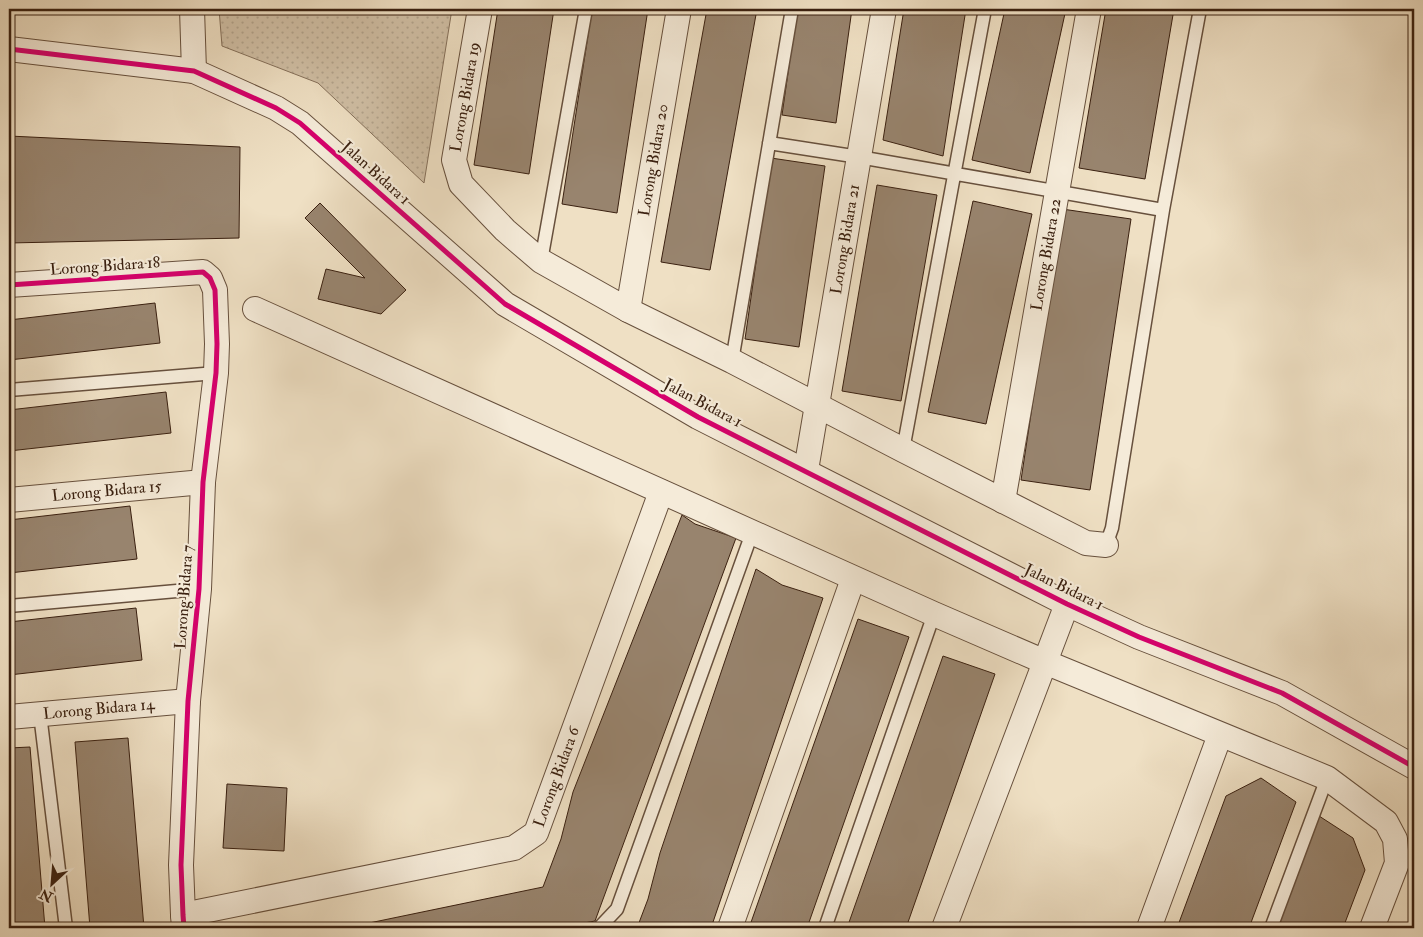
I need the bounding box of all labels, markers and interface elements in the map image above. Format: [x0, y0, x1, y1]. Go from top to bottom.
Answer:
street label: Lorong Bidara 19 [445, 40, 485, 154]
street label: Lorong Bidara 20 [634, 102, 673, 218]
street label: Jalan Bidara 1 [336, 136, 415, 210]
street label: Lorong Bidara 21 [826, 183, 864, 296]
street label: Lorong Bidara 22 [1026, 197, 1066, 312]
street label: Lorong Bidara 18 [49, 252, 161, 280]
street label: Jalan Bidara 1 [659, 374, 746, 433]
street label: Lorong Bidara 15 [51, 476, 162, 506]
street label: Lorong Bidara 7 [170, 543, 198, 650]
street label: Jalan Bidara 1 [1020, 559, 1107, 616]
street label: Lorong Bidara 14 [42, 694, 157, 724]
street label: Lorong Bidara 6 [529, 723, 584, 830]
north arrow [28, 860, 78, 910]
text: N [37, 885, 57, 906]

